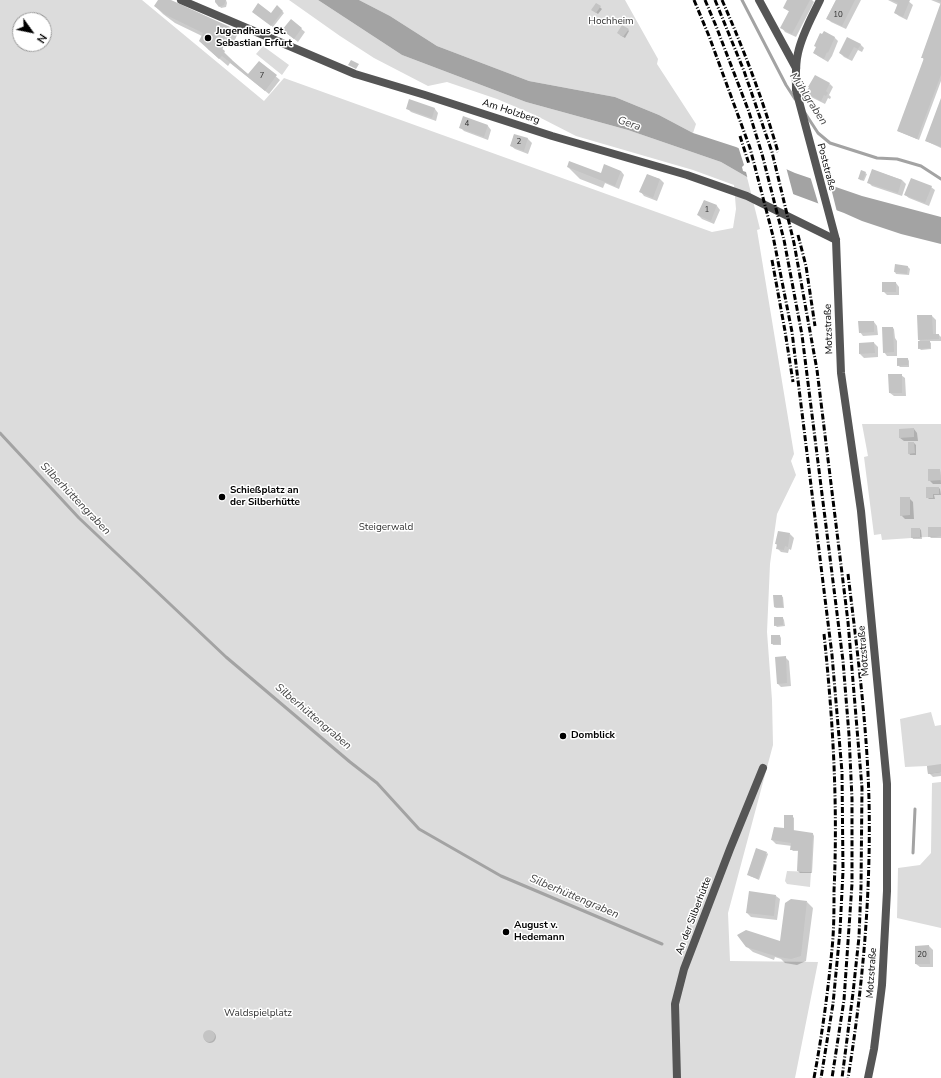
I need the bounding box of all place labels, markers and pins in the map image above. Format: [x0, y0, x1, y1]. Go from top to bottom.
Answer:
place label: Jugendhaus St. Sebastian Erfurt [216, 26, 292, 50]
marker: Jugendhaus St. Sebastian Erfurt [203, 33, 213, 43]
place label: Schießplatz an der Silberhütte [230, 485, 300, 508]
marker: Schießplatz an der Silberhütte [217, 492, 227, 502]
place label: Domblick [571, 730, 615, 742]
marker: Domblick [558, 731, 568, 741]
place label: August v. Hedemann [514, 920, 565, 944]
marker: August v. Hedemann [501, 927, 511, 937]

